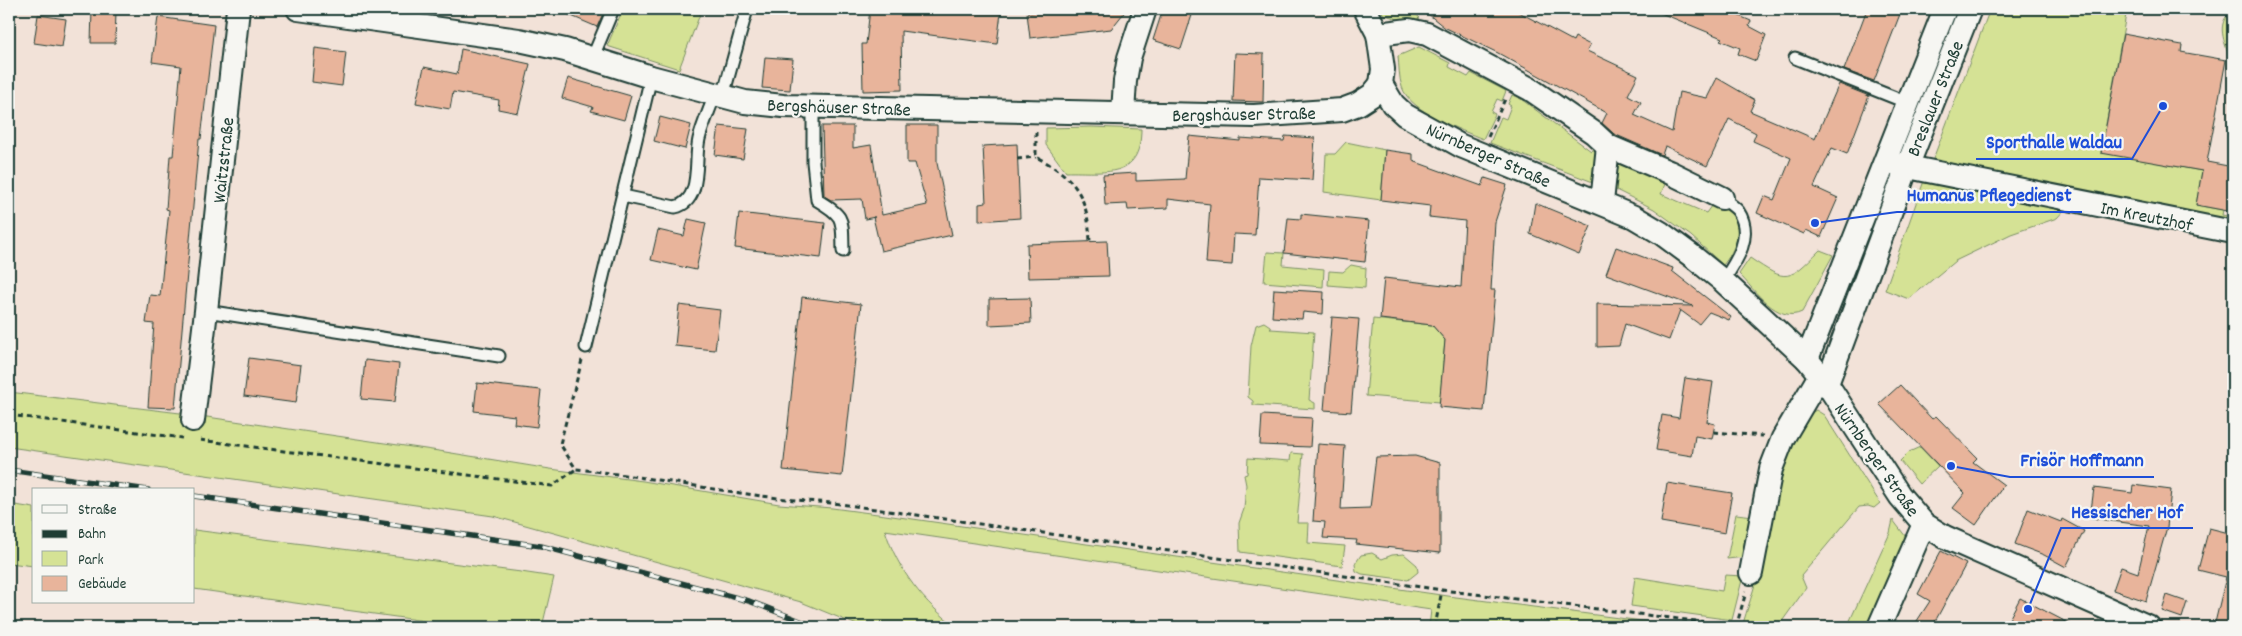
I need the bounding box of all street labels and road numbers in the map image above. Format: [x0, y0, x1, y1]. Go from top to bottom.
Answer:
street label: Breslauer Straße [1902, 37, 1973, 161]
street label: Bergshäuser Straße [767, 94, 911, 125]
street label: Bergshäuser Straße [1172, 102, 1316, 131]
street label: Waitzstraße [208, 116, 243, 204]
street label: Nürnberger Straße [1421, 118, 1554, 197]
street label: Im Kreutzhof [2098, 196, 2196, 241]
street label: Nürnberger Straße [1826, 398, 1925, 524]

